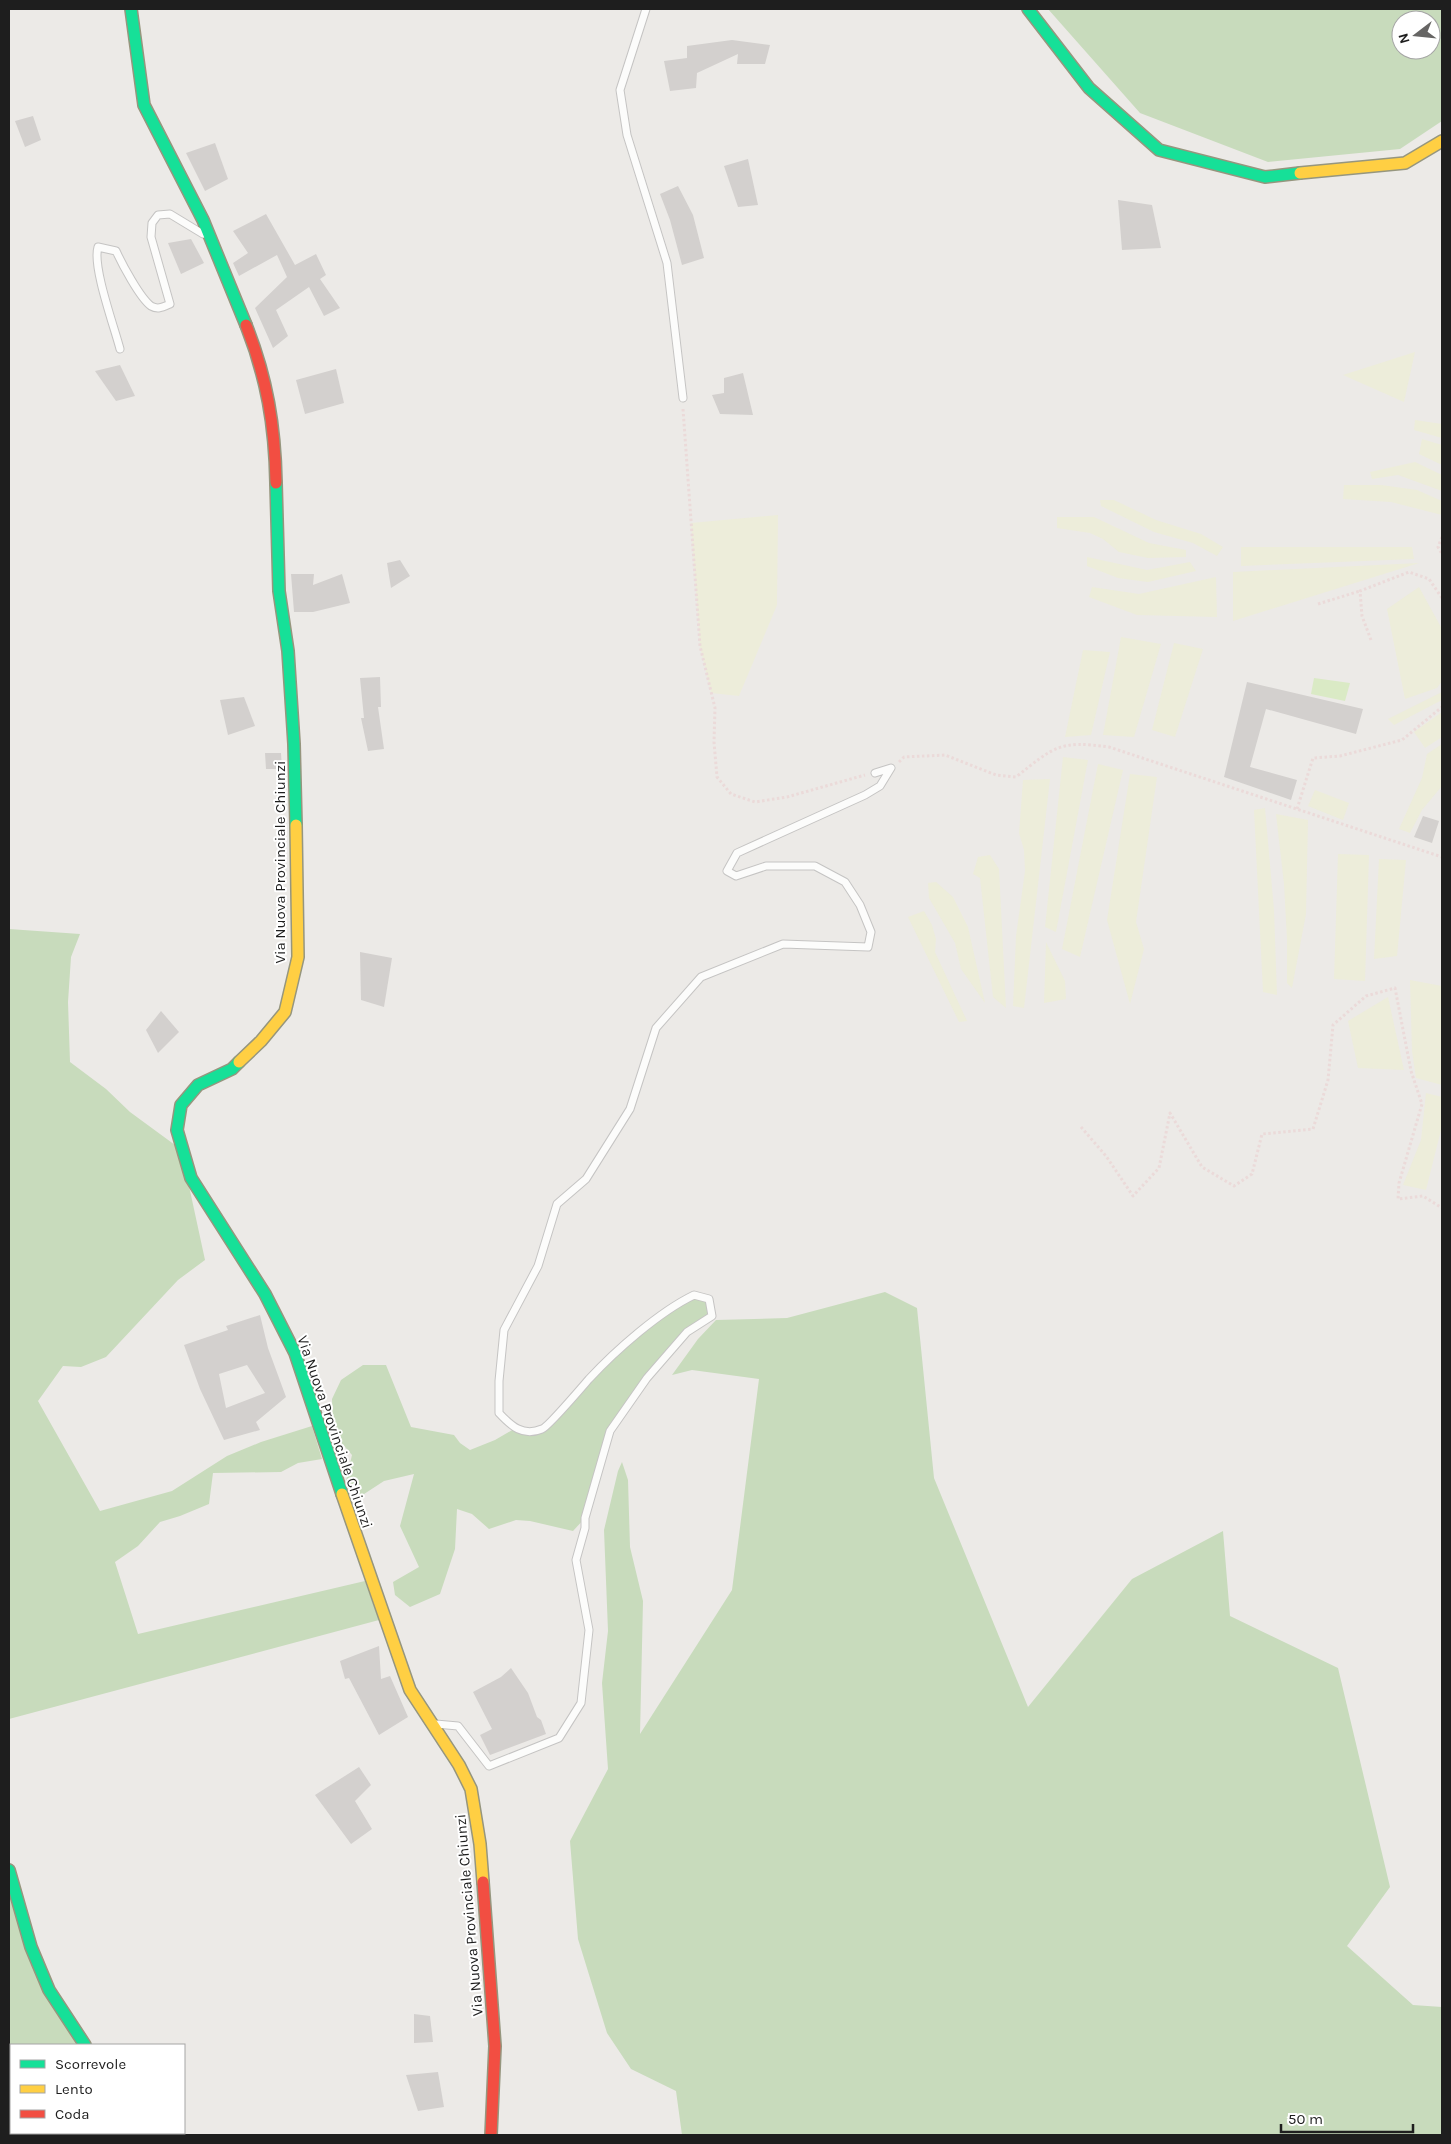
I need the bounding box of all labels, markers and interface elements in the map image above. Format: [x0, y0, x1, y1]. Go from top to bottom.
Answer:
north arrow [1391, 10, 1441, 60]
text: N [1394, 31, 1414, 46]
street label: Via Nuova Provinciale Chiunzi [271, 761, 289, 963]
street label: Via Nuova Provinciale Chiunzi [293, 1333, 377, 1531]
street label: Via Nuova Provinciale Chiunzi [451, 1813, 487, 2017]
legend [10, 2044, 185, 2134]
text: Scorrevole [55, 2055, 126, 2073]
text: Lento [55, 2080, 93, 2098]
scale bar [1281, 2102, 1414, 2134]
text: Coda [55, 2105, 90, 2123]
text: 50 m [1288, 2110, 1323, 2128]

